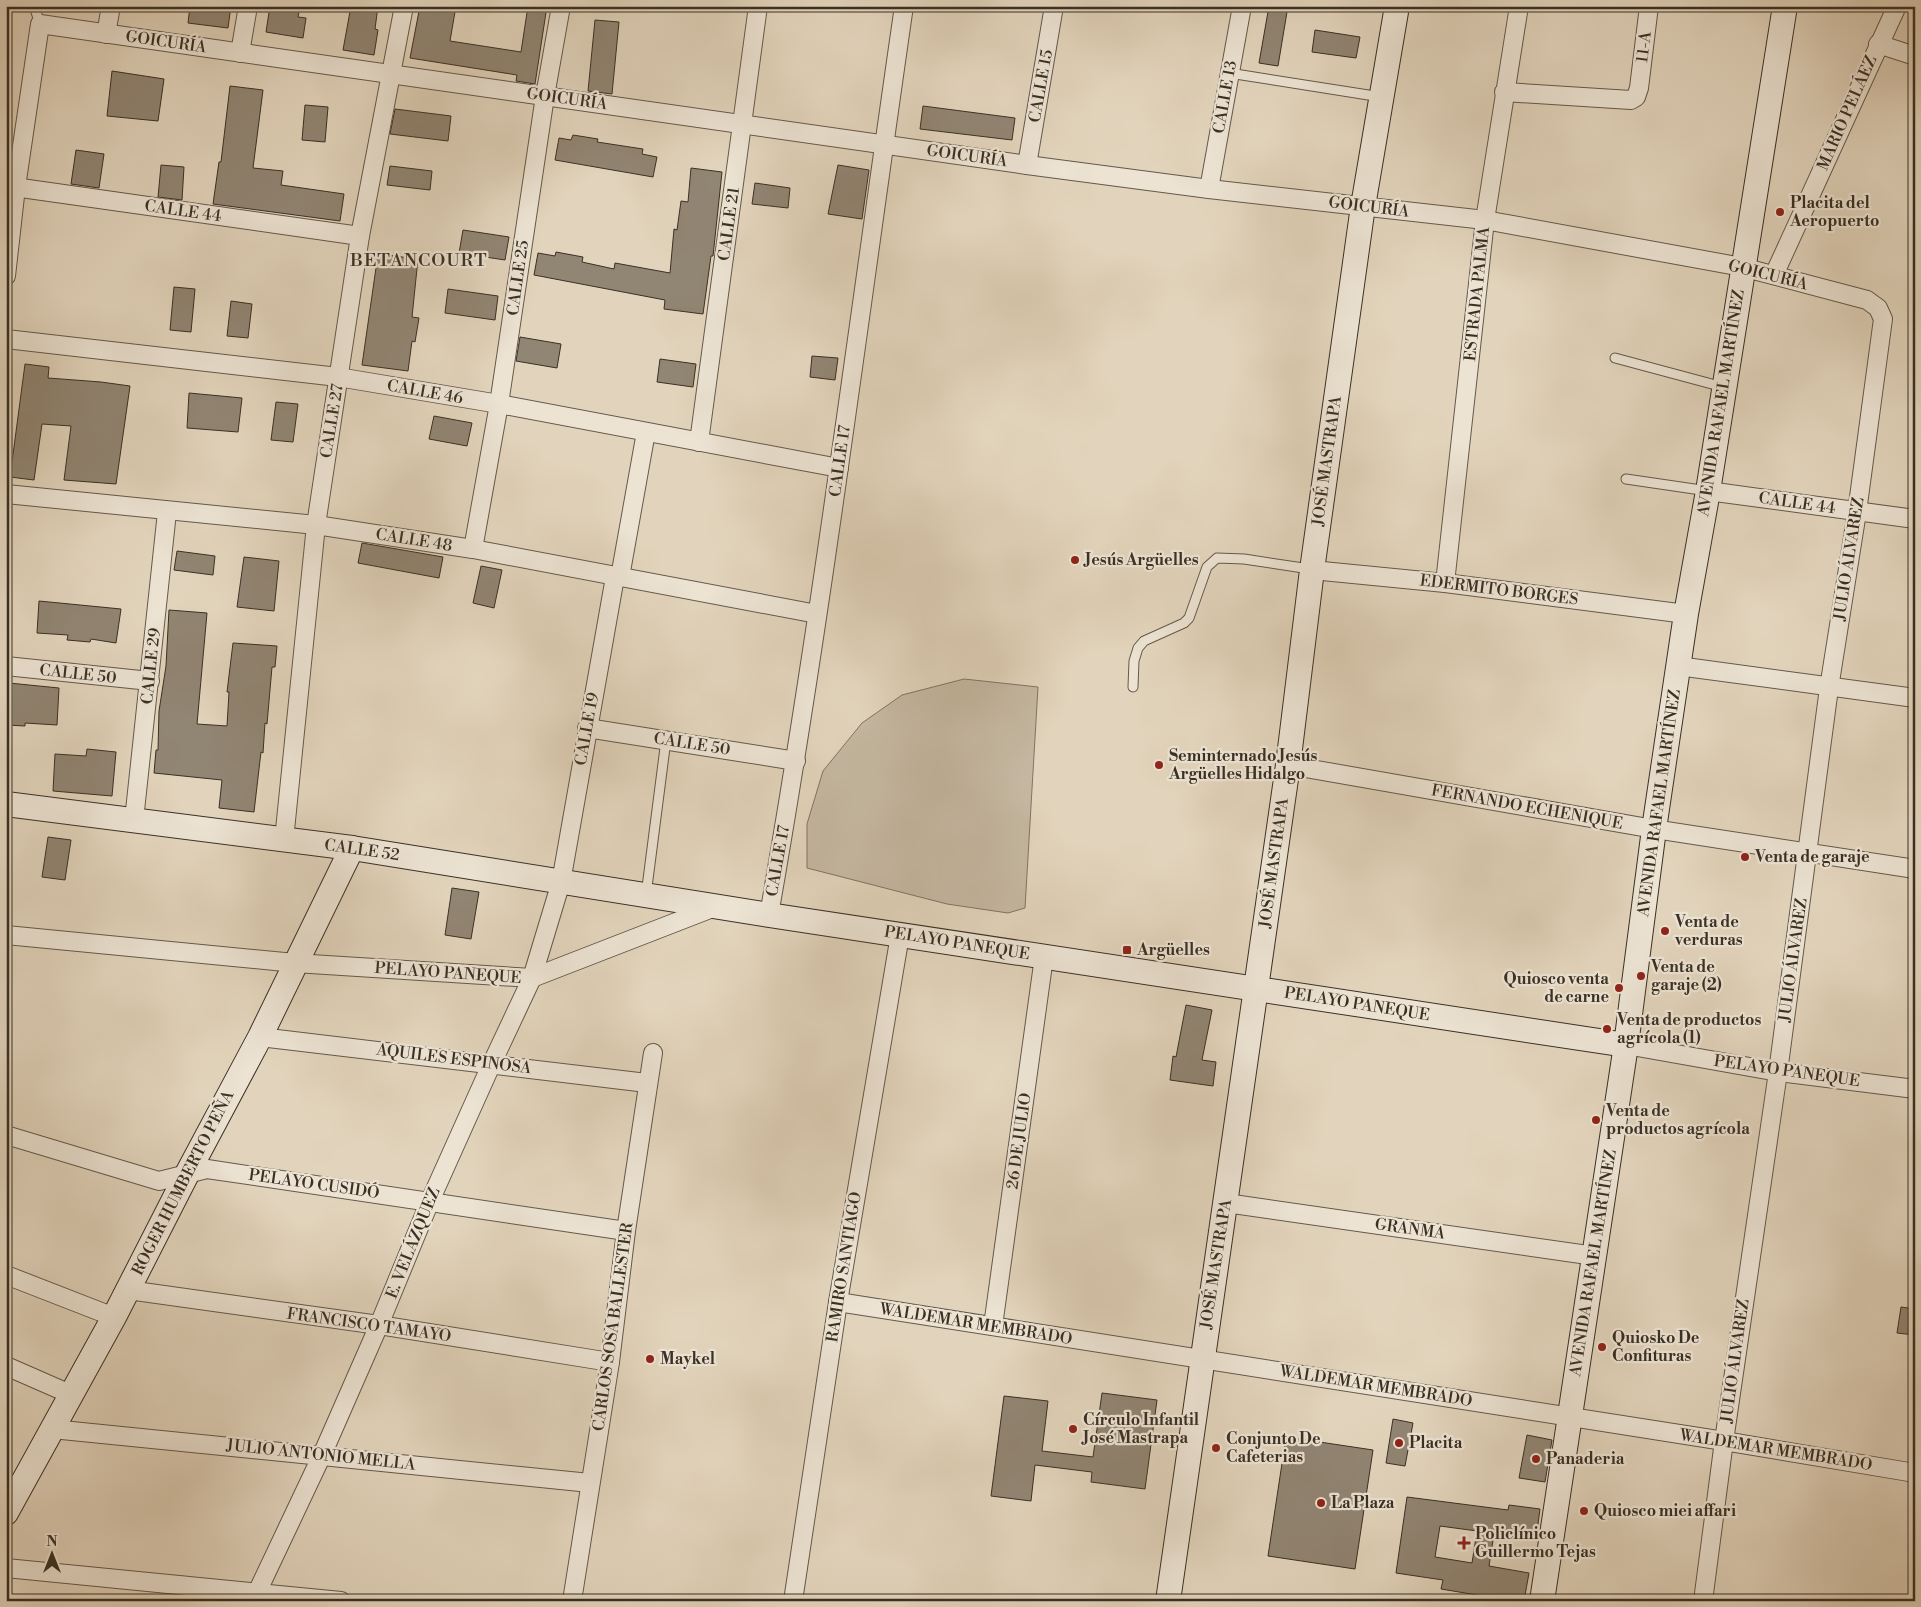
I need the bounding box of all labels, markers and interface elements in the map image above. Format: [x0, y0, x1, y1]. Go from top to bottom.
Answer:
street label: GOICURÍA [124, 24, 209, 58]
street label: 11-A [1632, 29, 1656, 64]
street label: CALLE 15 [1025, 48, 1057, 124]
street label: MARIO PELÁEZ [1811, 52, 1881, 174]
street label: CALLE 13 [1209, 59, 1241, 135]
street label: GOICURÍA [525, 81, 610, 115]
street label: GOICURÍA [925, 138, 1010, 172]
street label: CALLE 21 [714, 186, 744, 262]
street label: GOICURÍA [1327, 190, 1412, 222]
place label: Placita del Aeropuerto [1789, 193, 1879, 231]
street label: CALLE 44 [143, 196, 223, 226]
marker: Placita del Aeropuerto [1774, 206, 1786, 218]
street label: ESTRADA PALMA [1460, 225, 1494, 362]
street label: CALLE 25 [503, 239, 533, 317]
district label: BETANCOURT [349, 249, 488, 272]
street label: GOICURÍA [1726, 254, 1811, 295]
street label: AVENIDA RAFAEL MARTÍNEZ [1691, 288, 1749, 519]
street label: CALLE 46 [385, 375, 465, 409]
street label: CALLE 27 [316, 382, 348, 460]
street label: JOSÉ MASTRAPA [1306, 393, 1346, 528]
street label: CALLE 17 [825, 424, 855, 498]
street label: CALLE 44 [1757, 488, 1837, 518]
street label: JULIO ÁLVAREZ [1827, 496, 1869, 623]
street label: CALLE 48 [374, 524, 454, 556]
place label: Jesús Argüelles [1083, 550, 1199, 570]
marker: Jesús Argüelles [1069, 554, 1081, 566]
street label: EDERMITO BORGES [1419, 570, 1579, 610]
street label: CALLE 29 [137, 626, 165, 705]
street label: CALLE 50 [38, 660, 118, 688]
street label: AVENIDA RAFAEL MARTÍNEZ [1631, 688, 1685, 919]
street label: CALLE 19 [571, 691, 603, 767]
street label: CALLE 50 [652, 728, 732, 760]
place label: Seminternado Jesús Argüelles Hidalgo [1168, 746, 1318, 784]
marker: Seminternado Jesús Argüelles Hidalgo [1153, 759, 1165, 771]
street label: FERNANDO ECHENIQUE [1430, 780, 1624, 834]
street label: JOSÉ MASTRAPA [1253, 795, 1293, 930]
street label: CALLE 17 [762, 824, 794, 898]
street label: CALLE 52 [323, 835, 401, 865]
place label: Venta de garaje [1754, 847, 1870, 867]
marker: Venta de garaje [1739, 851, 1751, 863]
street label: JULIO ÁLVAREZ [1772, 897, 1812, 1024]
place label: Venta de verduras [1674, 912, 1743, 950]
street label: PELAYO PANEQUE [883, 922, 1031, 964]
marker: Venta de verduras [1659, 925, 1671, 937]
place label: Argüelles [1136, 940, 1210, 960]
marker: Argüelles [1121, 944, 1133, 956]
place label: Venta de garaje (2) [1650, 957, 1722, 995]
street label: PELAYO PANEQUE [374, 958, 522, 988]
place label: Quiosco venta de carne [1503, 969, 1609, 1007]
marker: Venta de garaje (2) [1635, 970, 1647, 982]
marker: Quiosco venta de carne [1613, 982, 1625, 994]
street label: PELAYO PANEQUE [1283, 983, 1431, 1025]
place label: Venta de productos agrícola (1) [1616, 1010, 1761, 1048]
marker: Venta de productos agrícola (1) [1601, 1023, 1613, 1035]
street label: AQUILES ESPINOSA [374, 1039, 534, 1079]
street label: PELAYO PANEQUE [1713, 1051, 1861, 1091]
street label: ROGER HUMBERTO PEÑA [125, 1085, 239, 1279]
street label: 26 DE JULIO [1002, 1091, 1036, 1191]
place label: Venta de productos agrícola [1605, 1101, 1750, 1139]
marker: Venta de productos agrícola [1590, 1114, 1602, 1126]
street label: AVENIDA RAFAEL MARTÍNEZ [1563, 1148, 1621, 1379]
street label: PELAYO CUSIDÓ [247, 1163, 381, 1203]
street label: E. VELÁZQUEZ [380, 1184, 444, 1302]
street label: RAMIRO SANTIAGO [822, 1190, 866, 1344]
street label: JOSÉ MASTRAPA [1194, 1196, 1236, 1331]
street label: GRANMA [1374, 1214, 1447, 1244]
street label: CARLOS SOSA BALLESTER [588, 1221, 638, 1433]
street label: JULIO ÁLVAREZ [1714, 1298, 1754, 1425]
street label: WALDEMAR MEMBRADO [877, 1299, 1074, 1349]
street label: FRANCISCO TAMAYO [286, 1304, 452, 1346]
place label: Quiosko De Confituras [1612, 1328, 1700, 1366]
marker: Quiosko De Confituras [1596, 1341, 1608, 1353]
place label: Maykel [660, 1349, 716, 1369]
marker: Maykel [644, 1353, 656, 1365]
street label: WALDEMAR MEMBRADO [1277, 1361, 1474, 1411]
place label: Círculo Infantil José Mastrapa [1081, 1410, 1200, 1448]
marker: Círculo Infantil José Mastrapa [1067, 1423, 1079, 1435]
street label: WALDEMAR MEMBRADO [1677, 1425, 1874, 1475]
place label: Conjunto De Cafeterias [1226, 1429, 1321, 1467]
place label: Placita [1409, 1433, 1463, 1453]
street label: JULIO ANTONIO MELLA [225, 1435, 417, 1475]
marker: Placita [1393, 1437, 1405, 1449]
marker: Conjunto De Cafeterias [1210, 1442, 1222, 1454]
place label: Panaderia [1546, 1449, 1625, 1469]
marker: Panaderia [1530, 1453, 1542, 1465]
place label: La Plaza [1331, 1493, 1395, 1513]
marker: La Plaza [1315, 1497, 1327, 1509]
place label: Quiosco miei affari [1594, 1501, 1736, 1521]
marker: Quiosco miei affari [1578, 1505, 1590, 1517]
place label: Policlínico Guillermo Tejas [1475, 1524, 1596, 1562]
north arrow [28, 1530, 78, 1580]
text: N [46, 1533, 58, 1551]
marker: Policlínico Guillermo Tejas [1457, 1536, 1471, 1550]

